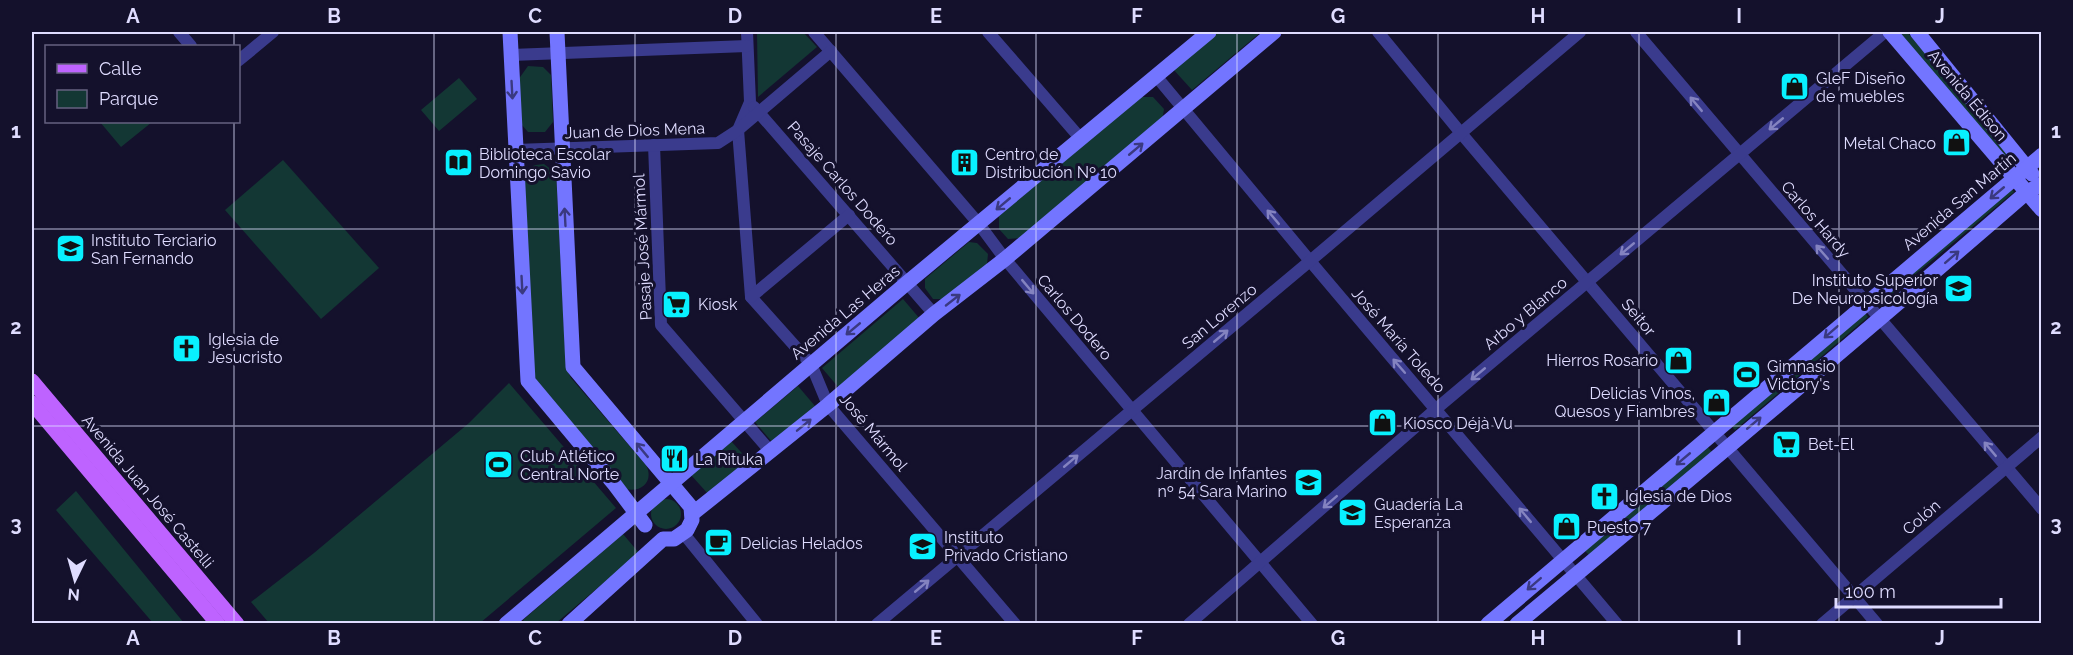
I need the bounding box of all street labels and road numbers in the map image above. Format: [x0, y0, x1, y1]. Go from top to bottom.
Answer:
street label: Avenida Édison [1924, 45, 2012, 145]
street label: Pasaje Carlos Dodero [784, 117, 902, 249]
street label: Juan de Dios Mena [565, 119, 705, 142]
street label: Avenida San Martín [1899, 149, 2020, 254]
street label: Pasaje José Mármol [629, 173, 656, 321]
street label: Carlos Hardy [1777, 177, 1854, 262]
street label: Avenida Las Heras [787, 261, 904, 364]
street label: Carlos Dodero [1033, 271, 1116, 364]
street label: Arbo y Blanco [1480, 273, 1571, 354]
street label: San Lorenzo [1178, 280, 1261, 353]
street label: José María Toledo [1348, 284, 1449, 397]
street label: Seitor [1618, 295, 1660, 340]
street label: José Mármol [836, 390, 912, 475]
street label: Avenida Juan José Castelli [78, 411, 217, 572]
street label: Colón [1899, 496, 1944, 539]

